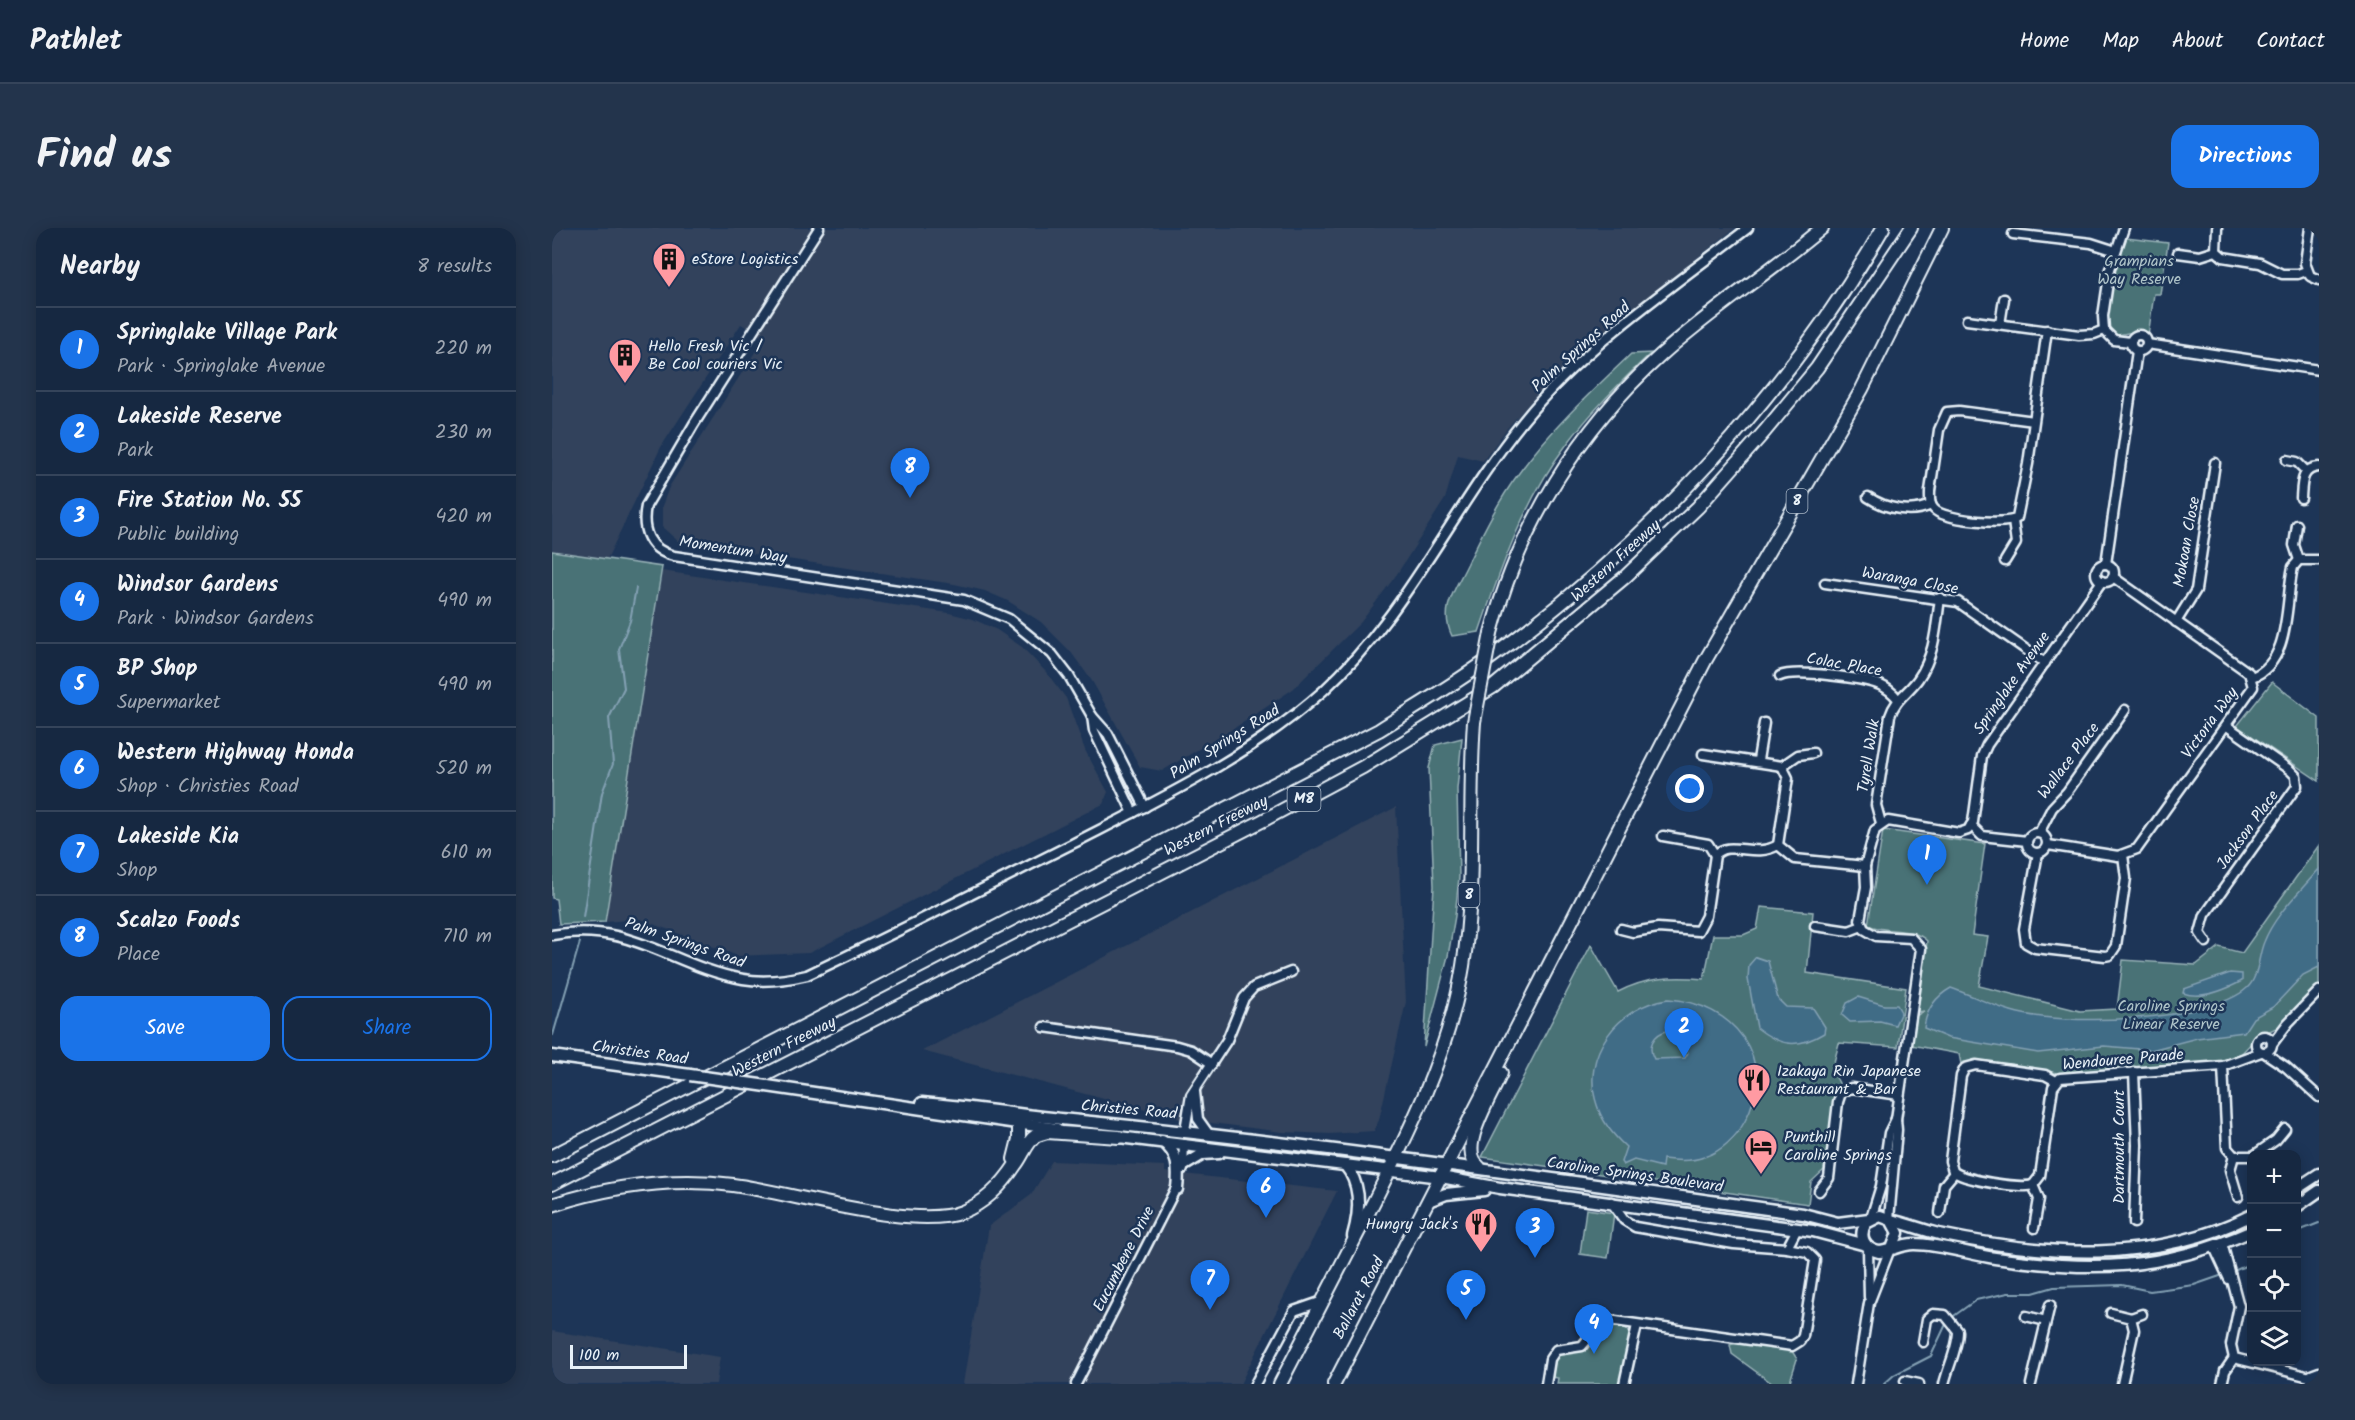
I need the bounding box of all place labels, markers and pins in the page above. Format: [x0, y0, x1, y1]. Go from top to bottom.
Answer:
building icon: eStore Logistics [651, 241, 687, 288]
place label: eStore Logistics [692, 247, 798, 272]
place label: Hello Fresh Vic / Be Cool couriers Vic [648, 334, 783, 377]
building icon: Hello Fresh Vic / Be Cool couriers Vic [607, 337, 643, 384]
pin: 8 [890, 448, 930, 498]
pin: 1 [1908, 836, 1946, 885]
pin: 2 [1664, 1008, 1704, 1058]
place label: Izakaya Rin Japanese Restaurant & Bar [1777, 1059, 1921, 1102]
restaurant icon: Izakaya Rin Japanese Restaurant & Bar [1736, 1062, 1772, 1109]
place label: Punthill Caroline Springs [1784, 1125, 1892, 1168]
hotel icon: Punthill Caroline Springs [1743, 1128, 1779, 1175]
pin: 6 [1246, 1168, 1286, 1218]
restaurant icon: Hungry Jack's [1463, 1206, 1499, 1253]
pin: 3 [1516, 1208, 1554, 1258]
place label: Hungry Jack's [1365, 1212, 1458, 1237]
pin: 7 [1190, 1260, 1230, 1310]
pin: 5 [1446, 1270, 1486, 1320]
pin: 4 [1574, 1304, 1614, 1354]

